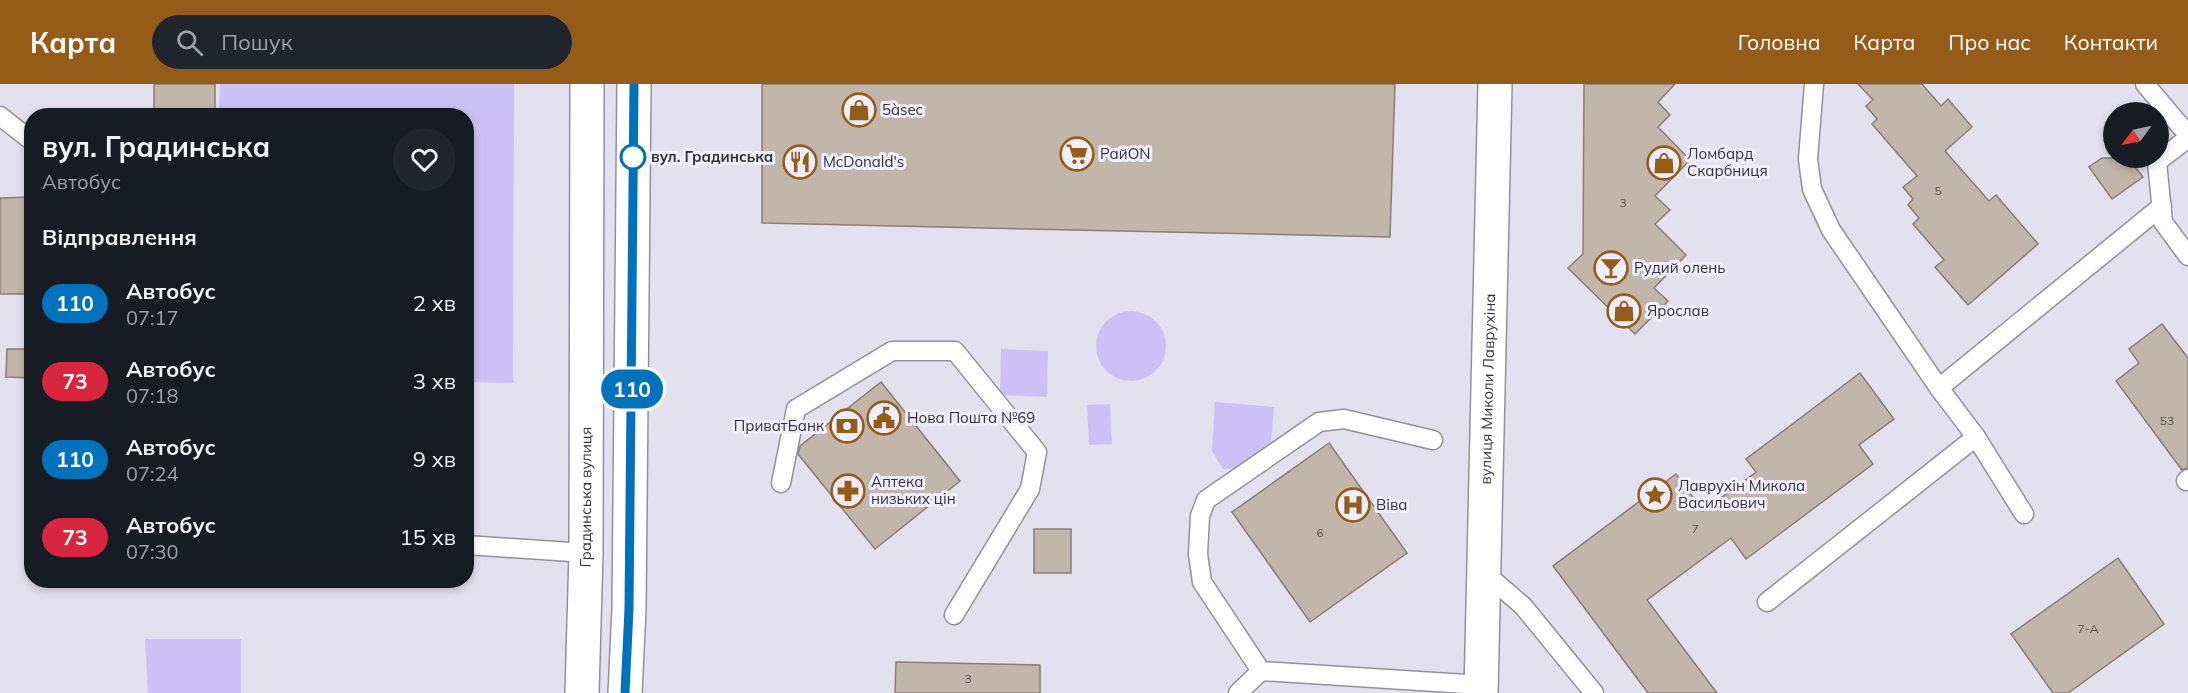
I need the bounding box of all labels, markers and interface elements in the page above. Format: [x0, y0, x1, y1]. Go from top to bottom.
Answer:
search box [152, 15, 572, 69]
text: Карта [30, 25, 116, 60]
icon: search [173, 26, 206, 59]
text: Пошук [221, 28, 292, 56]
text: Головна [1738, 29, 1821, 55]
text: Карта [1854, 29, 1915, 55]
text: Про нас [1948, 29, 2031, 55]
text: Контакти [2064, 29, 2158, 55]
shop icon: 5àsec [841, 92, 877, 128]
place label: 5àsec [882, 100, 923, 119]
north arrow [2103, 102, 2169, 168]
map controls [2103, 102, 2169, 168]
button: heart [393, 128, 456, 191]
text: вул. Градинська [42, 129, 270, 164]
supermarket icon: РайON [1059, 136, 1095, 172]
marker: вул. Градинська [620, 144, 646, 170]
restaurant icon: McDonald's [782, 144, 818, 180]
place label: РайON [1100, 144, 1150, 163]
place label: Ломбард Скарбниця [1687, 144, 1768, 180]
shop icon: Ломбард Скарбниця [1646, 145, 1682, 181]
place label: вул. Градинська [651, 147, 773, 166]
place label: McDonald's [823, 152, 904, 171]
text: Автобус [42, 169, 121, 194]
house number: 5 [1934, 183, 1942, 198]
house number: 3 [1619, 195, 1627, 210]
text: Відправлення [42, 223, 197, 251]
bar icon: Рудий олень [1593, 250, 1629, 286]
place label: Рудий олень [1634, 258, 1725, 277]
text: Автобус [126, 277, 216, 305]
text: 2 хв [413, 289, 456, 317]
text: 110 [56, 290, 94, 316]
street label: вулиця Миколи Лаврухіна [1476, 293, 1499, 485]
shop icon: Ярослав [1606, 293, 1642, 329]
place label: Ярослав [1647, 301, 1709, 320]
text: 07:17 [126, 305, 179, 330]
text: Автобус [126, 355, 216, 383]
text: 3 хв [413, 367, 456, 395]
text: 73 [62, 368, 88, 394]
line badge: 110 [598, 370, 666, 408]
text: 110 [613, 376, 651, 402]
text: 07:18 [126, 383, 179, 408]
public building icon: Нова Пошта №69 [866, 400, 902, 436]
bank icon: ПриватБанк [829, 408, 865, 444]
place label: Нова Пошта №69 [907, 408, 1035, 427]
house number: 53 [2160, 413, 2174, 428]
place label: ПриватБанк [734, 416, 825, 435]
street label: Градинська вулиця [576, 427, 595, 568]
text: Автобус [126, 433, 216, 461]
text: 9 хв [413, 445, 456, 473]
text: 110 [56, 446, 94, 472]
text: 07:24 [126, 461, 179, 486]
place label: Аптека низьких цін [871, 472, 956, 508]
pharmacy icon: Аптека низьких цін [830, 473, 866, 509]
place label: Лаврухін Микола Васильович [1678, 476, 1805, 512]
place icon: Лаврухін Микола Васильович [1637, 477, 1673, 513]
hospital icon: Віва [1335, 487, 1371, 523]
place label: Віва [1376, 495, 1407, 514]
text: Автобус [126, 511, 216, 539]
house number: 7 [1691, 521, 1699, 536]
text: 15 хв [400, 523, 456, 551]
text: 73 [62, 524, 88, 550]
house number: 6 [1316, 525, 1324, 540]
text: 07:30 [126, 539, 179, 564]
house number: 7-А [2078, 621, 2099, 636]
house number: 3 [964, 671, 972, 686]

